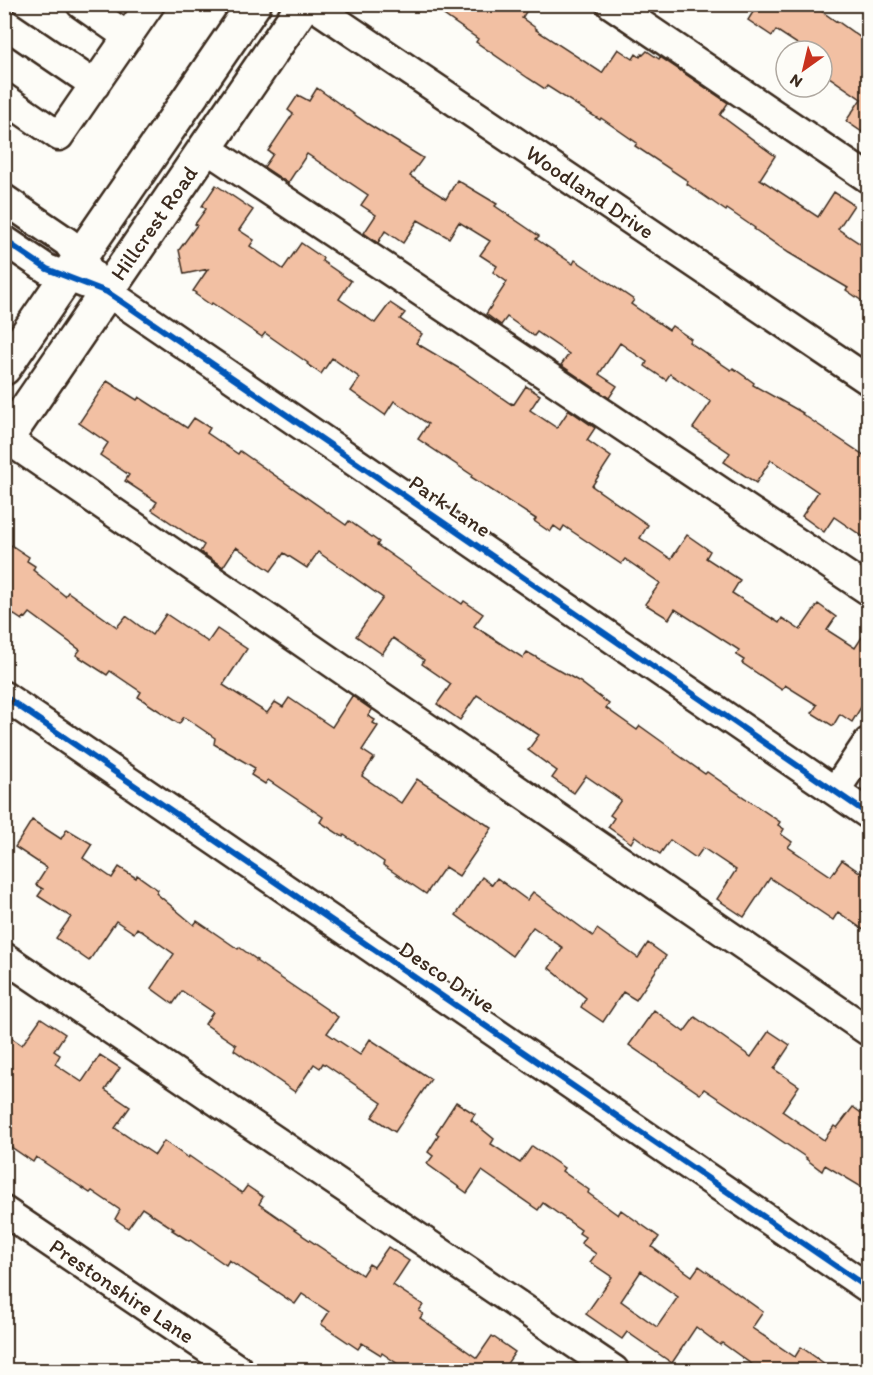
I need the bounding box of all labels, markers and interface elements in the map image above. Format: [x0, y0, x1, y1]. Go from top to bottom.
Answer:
north arrow [774, 39, 834, 99]
text: N [786, 70, 806, 92]
street label: Woodland Drive [521, 139, 659, 245]
street label: Hillcrest Road [105, 160, 203, 286]
street label: Park Lane [404, 469, 496, 543]
street label: Desco Drive [394, 935, 500, 1019]
street label: Prestonshire Lane [44, 1233, 200, 1349]

